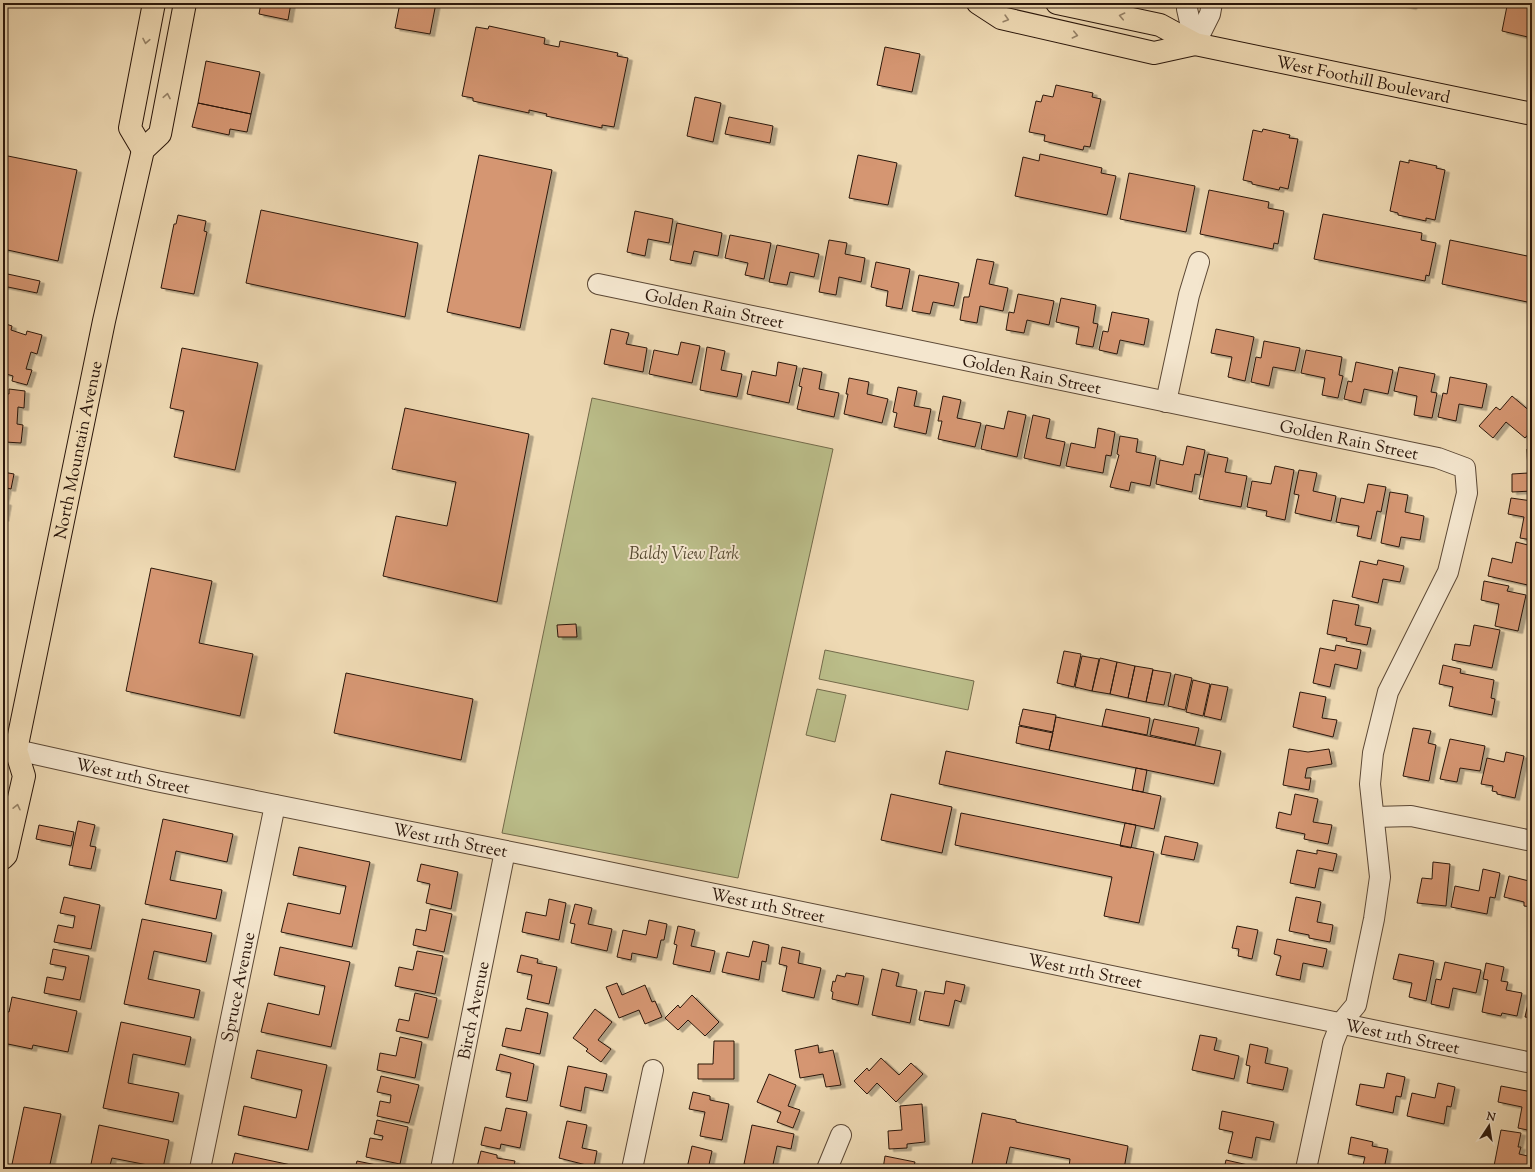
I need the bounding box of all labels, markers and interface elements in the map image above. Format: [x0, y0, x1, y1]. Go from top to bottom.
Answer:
one-way arrow [1118, 13, 1125, 21]
one-way arrow [1002, 14, 1009, 23]
one-way arrow [1072, 30, 1078, 38]
one-way arrow [142, 38, 151, 44]
street label: West Foothill Boulevard [1274, 51, 1453, 111]
one-way arrow [163, 93, 171, 99]
street label: Golden Rain Street [643, 284, 786, 336]
street label: Golden Rain Street [960, 350, 1103, 402]
street label: North Mountain Avenue [50, 359, 110, 542]
street label: Golden Rain Street [1277, 415, 1420, 468]
park label: Baldy View Park [629, 543, 739, 567]
street label: West 11th Street [73, 753, 192, 802]
one-way arrow [12, 804, 21, 811]
street label: West 11th Street [391, 819, 510, 865]
street label: West 11th Street [708, 883, 827, 930]
street label: Spruce Avenue [216, 930, 263, 1044]
street label: West 11th Street [1025, 949, 1144, 996]
street label: Birch Avenue [453, 959, 497, 1062]
street label: West 11th Street [1343, 1015, 1462, 1062]
north arrow [1469, 1106, 1509, 1146]
text: N [1484, 1108, 1497, 1126]

